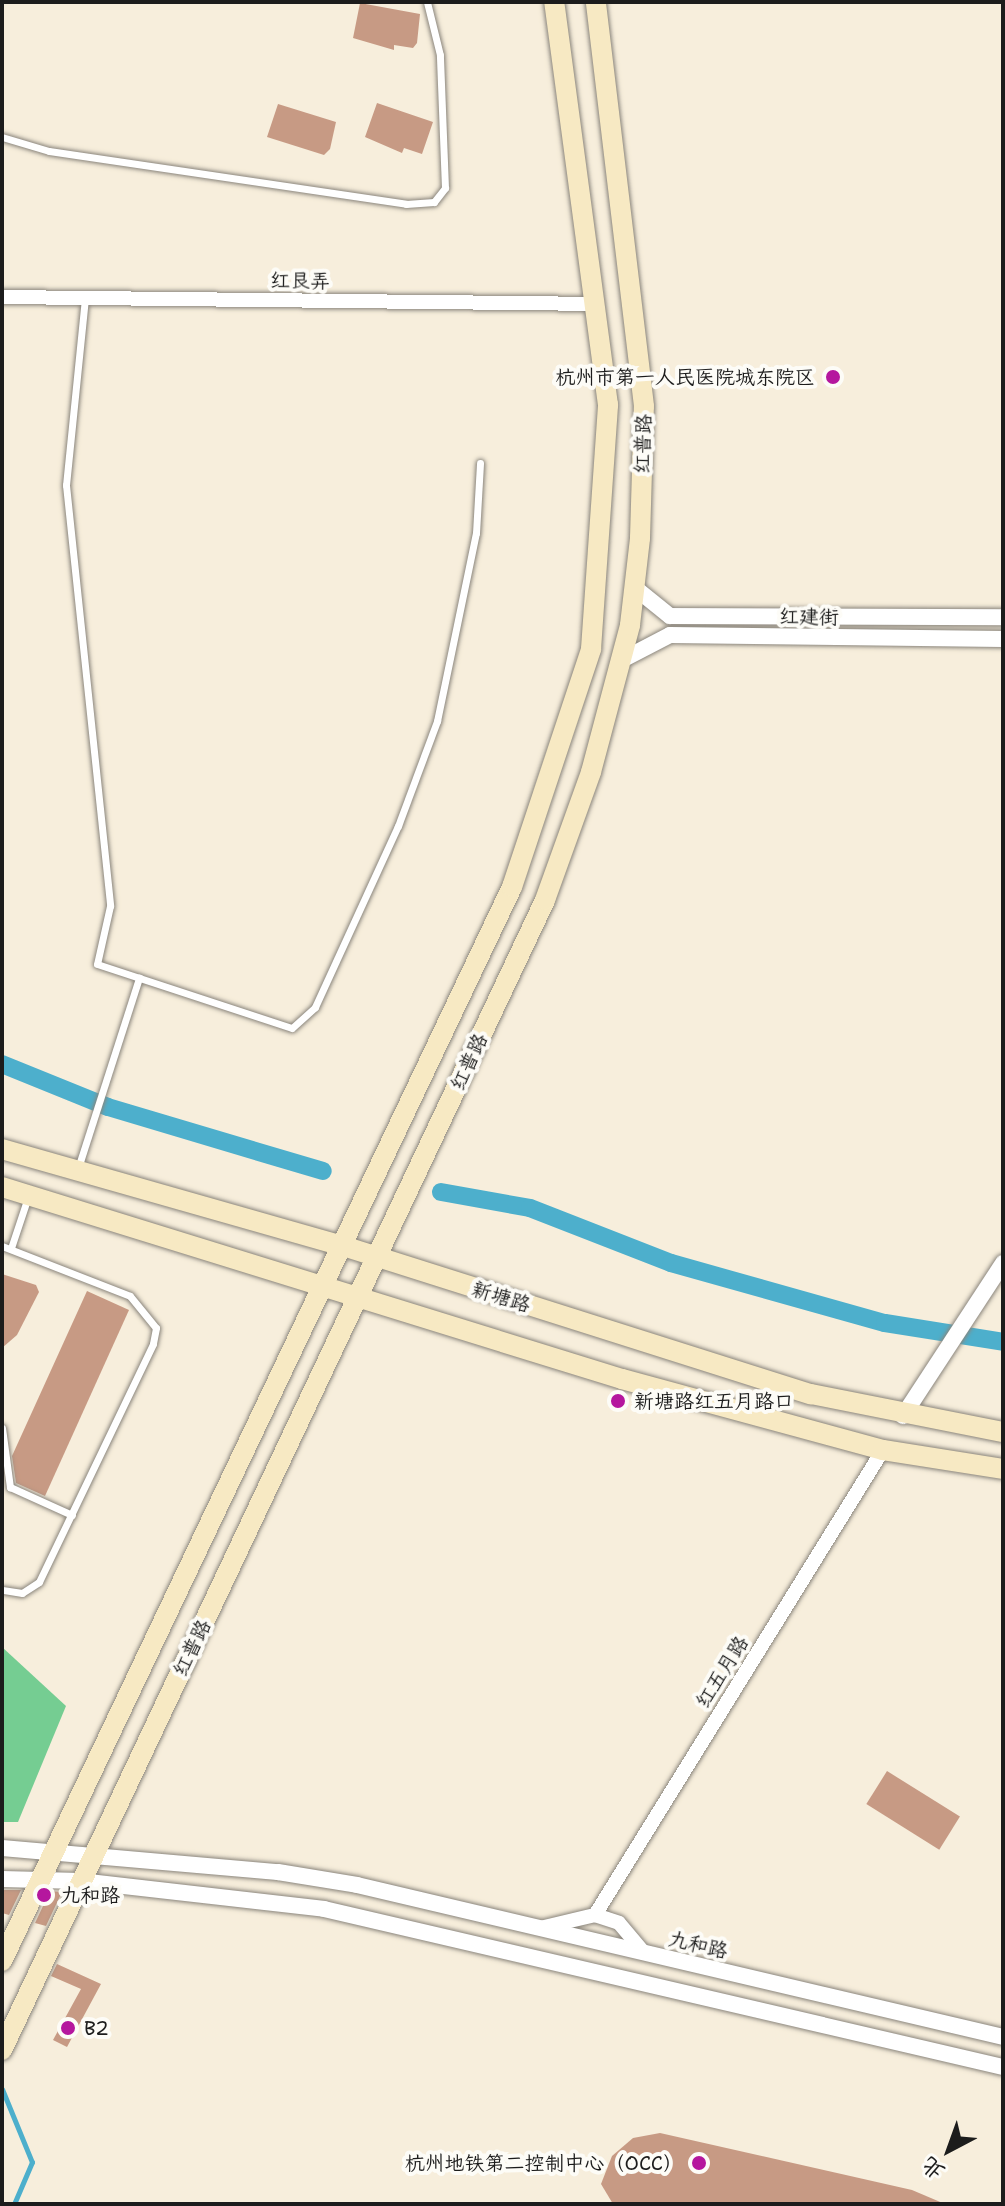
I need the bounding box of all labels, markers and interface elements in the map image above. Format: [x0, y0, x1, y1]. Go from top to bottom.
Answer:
street label: 红艮弄 [270, 268, 330, 294]
place label: 杭州市第一人民医院城东院区 [555, 365, 815, 389]
marker: 杭州市第一人民医院城东院区 [822, 366, 844, 388]
street label: 红普路 [630, 414, 656, 474]
street label: 红建街 [779, 604, 839, 630]
street label: 红普路 [445, 1030, 493, 1094]
street label: 新塘路 [469, 1277, 533, 1317]
place label: 新塘路红五月路口 [634, 1389, 794, 1413]
marker: 新塘路红五月路口 [609, 1392, 627, 1410]
street label: 红普路 [168, 1616, 216, 1680]
street label: 红五月路 [691, 1632, 753, 1712]
place label: 九和路 [60, 1883, 120, 1907]
marker: 九和路 [35, 1886, 53, 1904]
street label: 九和路 [666, 1927, 730, 1963]
place label: B2 [84, 2016, 109, 2040]
marker: B2 [59, 2019, 77, 2037]
north arrow [909, 2110, 989, 2190]
text: 北 [915, 2150, 951, 2187]
place label: 杭州地铁第二控制中心（OCC） [404, 2151, 683, 2175]
marker: 杭州地铁第二控制中心（OCC） [690, 2154, 708, 2172]

